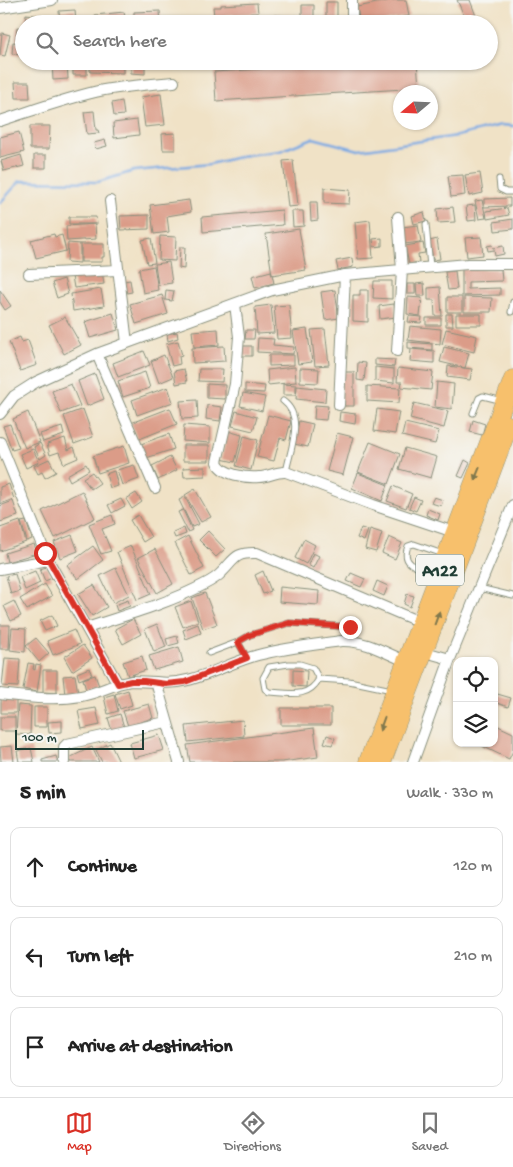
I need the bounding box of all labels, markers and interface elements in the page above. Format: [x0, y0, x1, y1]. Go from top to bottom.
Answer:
search box [15, 15, 498, 70]
icon: search [33, 29, 61, 57]
text: Search here [73, 31, 167, 54]
north arrow [393, 85, 438, 130]
one-way arrow [473, 467, 481, 482]
route start [34, 542, 57, 565]
road number: A122 [416, 554, 464, 586]
one-way arrow [434, 611, 441, 626]
route end [339, 616, 362, 639]
map controls [453, 657, 498, 747]
button: locate [453, 657, 498, 702]
button: layers [453, 702, 498, 747]
one-way arrow [378, 717, 386, 732]
scale bar [15, 727, 144, 750]
text: 100 m [22, 730, 57, 747]
text: 5 min [20, 782, 65, 807]
text: Walk · 330 m [406, 785, 493, 804]
icon: ahead [21, 853, 49, 881]
text: Continue [68, 856, 137, 879]
text: 120 m [453, 858, 492, 877]
icon: left [21, 943, 49, 971]
text: Turn left [68, 946, 132, 969]
text: 210 m [453, 948, 492, 967]
icon: arrive [21, 1033, 49, 1061]
text: Arrive at destination [68, 1036, 232, 1059]
tab: Map [65, 1109, 93, 1156]
tab: Directions [224, 1109, 281, 1156]
tab: Saved [412, 1109, 448, 1156]

